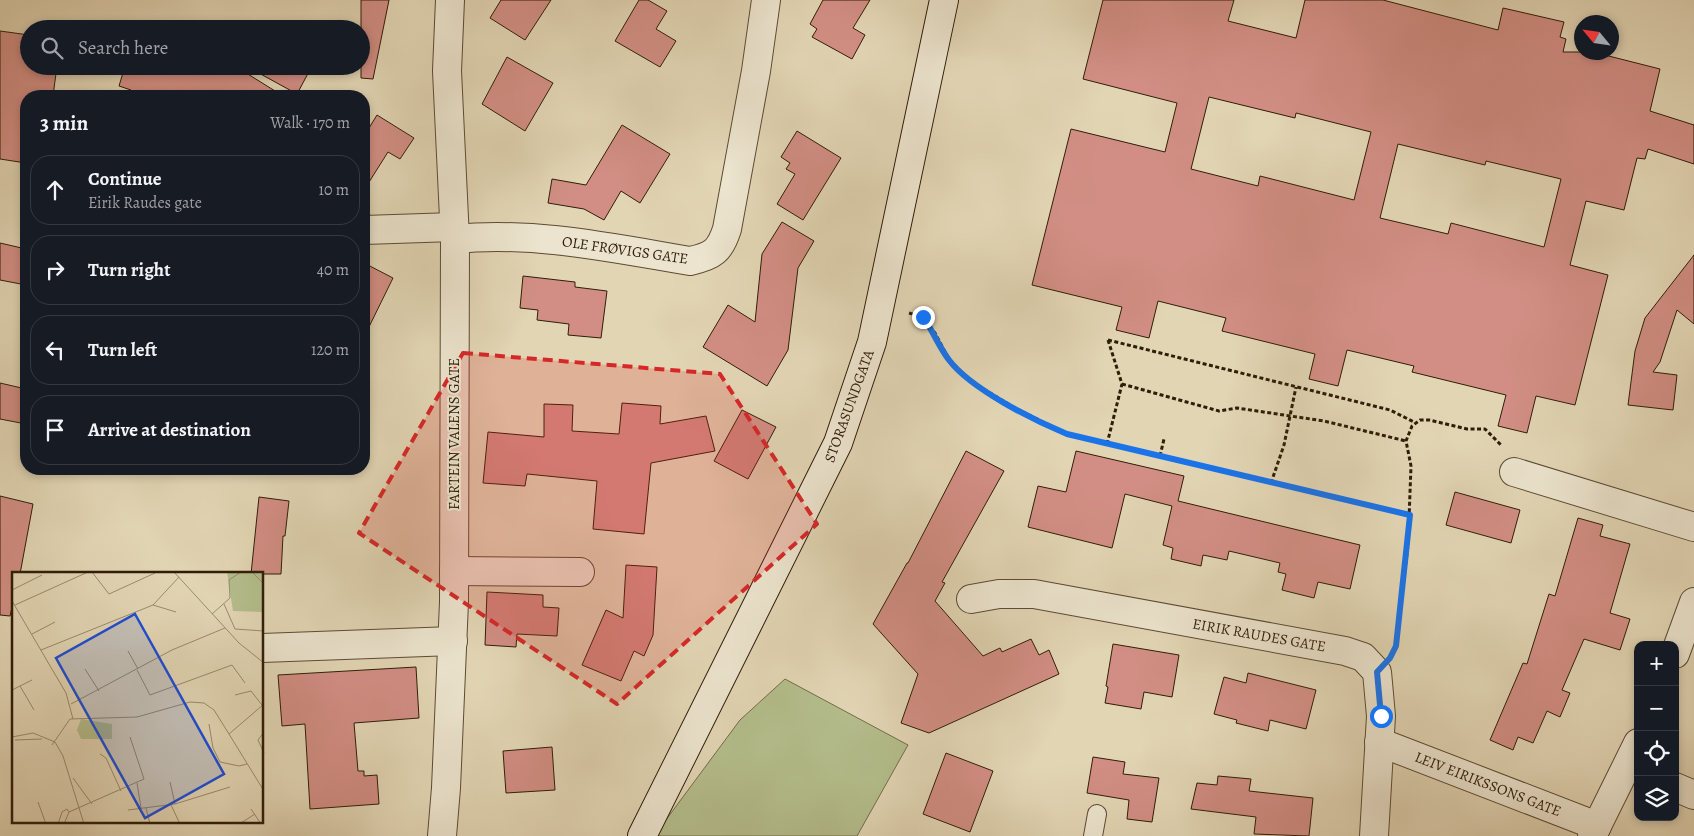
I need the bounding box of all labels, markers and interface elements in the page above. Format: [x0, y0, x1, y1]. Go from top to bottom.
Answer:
north arrow [1574, 15, 1619, 60]
search box [20, 20, 370, 75]
icon: search [38, 34, 66, 62]
text: Search here [78, 35, 168, 61]
text: 3 min [40, 109, 88, 137]
text: Walk · 170 m [270, 112, 350, 134]
text: Continue [88, 166, 162, 192]
icon: ahead [41, 176, 69, 204]
text: 10 m [319, 179, 349, 201]
text: Eirik Raudes gate [88, 192, 202, 214]
street label: OLE FRØVIGS GATE [561, 231, 689, 269]
icon: right [41, 256, 69, 284]
text: Turn right [88, 257, 170, 283]
text: 40 m [317, 259, 349, 281]
route end [912, 306, 935, 329]
icon: left [41, 336, 69, 364]
text: Turn left [88, 337, 157, 363]
text: 120 m [311, 339, 349, 361]
street label: STORASUNDGATA [819, 347, 879, 465]
street label: FARTEIN VALENS GATE [444, 358, 464, 510]
icon: arrive [41, 416, 69, 444]
text: Arrive at destination [88, 417, 251, 443]
inset map [12, 572, 264, 824]
street label: EIRIK RAUDES GATE [1191, 613, 1327, 657]
map controls [1634, 641, 1679, 821]
button: + [1634, 641, 1679, 686]
button: − [1634, 686, 1679, 731]
route start [1370, 705, 1393, 728]
button: locate [1634, 731, 1679, 776]
street label: LEIV EIRIKSSONS GATE [1412, 747, 1564, 821]
button: layers [1634, 776, 1679, 821]

